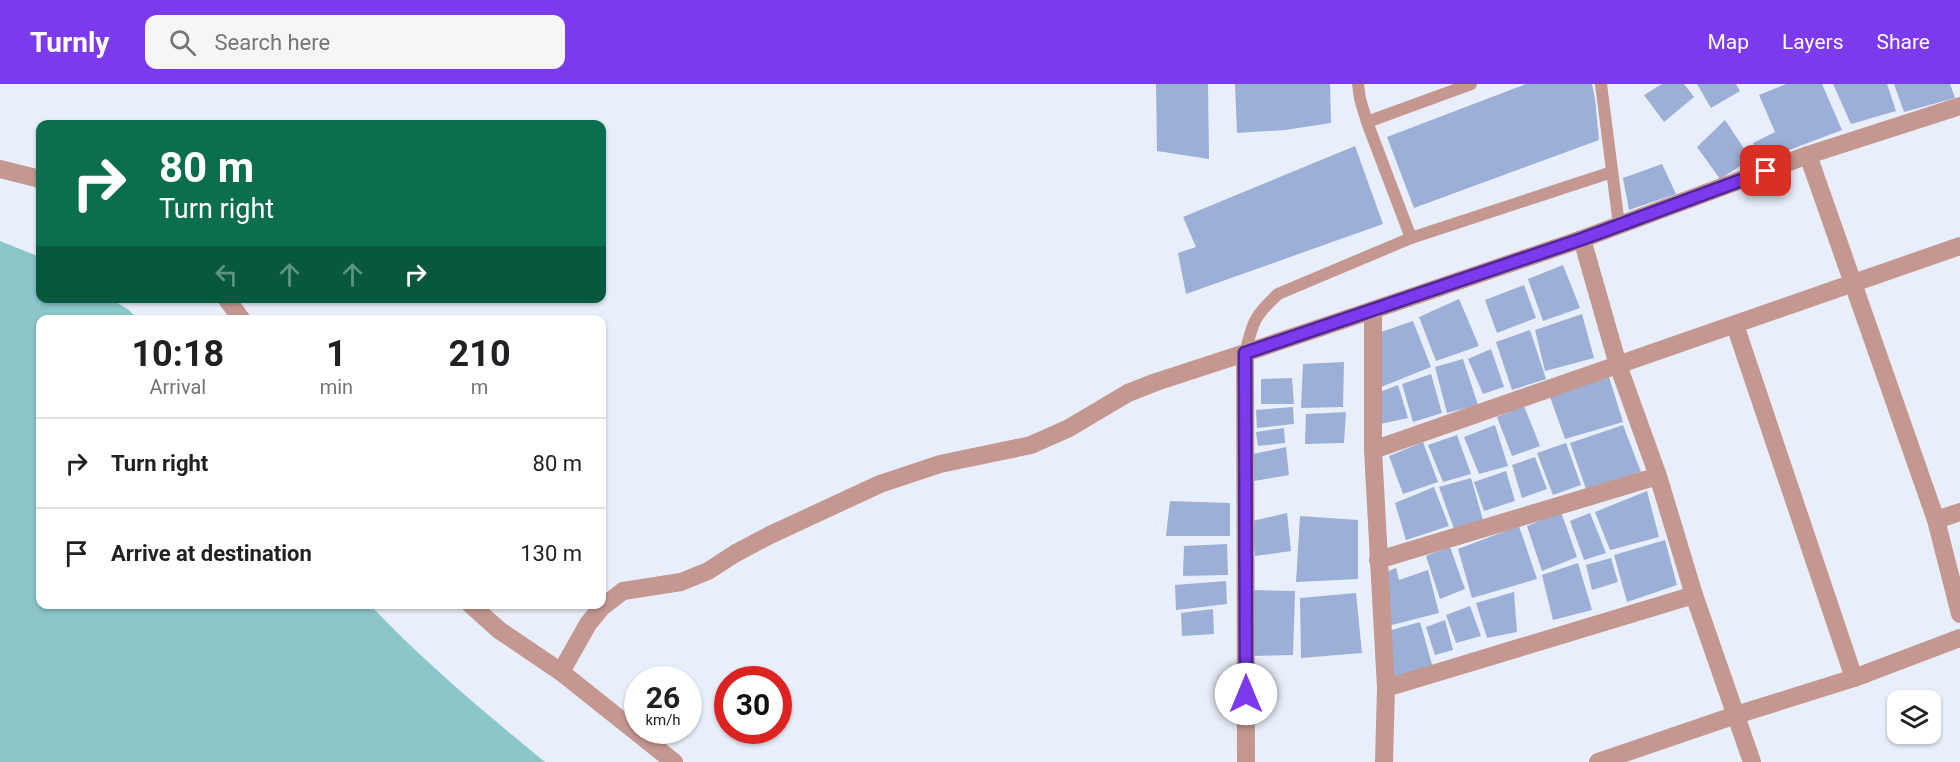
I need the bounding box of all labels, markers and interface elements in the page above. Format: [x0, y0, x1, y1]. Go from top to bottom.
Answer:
search box [145, 15, 565, 69]
text: Turnly [30, 26, 109, 59]
icon: search [166, 26, 199, 59]
text: Search here [214, 30, 330, 55]
text: Map [1707, 30, 1749, 54]
text: Layers [1782, 30, 1843, 54]
text: Share [1876, 30, 1930, 54]
text: 80 m [159, 143, 254, 192]
icon: right [60, 144, 138, 222]
pin [1740, 145, 1791, 196]
icon: arrive [1749, 154, 1782, 187]
text: Turn right [159, 193, 274, 225]
icon: left [210, 258, 243, 291]
icon: ahead [273, 258, 306, 291]
icon: ahead [336, 258, 369, 291]
icon: right [399, 258, 432, 291]
text: 10:18 [131, 333, 224, 375]
text: 1 [326, 333, 347, 375]
text: 210 [449, 333, 511, 375]
text: Arrival [149, 375, 206, 399]
text: min [320, 375, 353, 399]
text: m [471, 375, 488, 399]
icon: right [60, 447, 93, 480]
text: Turn right [111, 451, 208, 476]
text: 80 m [533, 451, 582, 476]
icon: arrive [60, 537, 93, 570]
text: Arrive at destination [111, 541, 312, 566]
text: 130 m [520, 541, 582, 566]
position arrow [1214, 662, 1278, 726]
speed limit sign: 30 [714, 666, 792, 744]
text: 26 [646, 680, 680, 715]
map controls [1887, 690, 1941, 744]
button: layers [1887, 690, 1941, 744]
text: km/h [645, 711, 681, 729]

